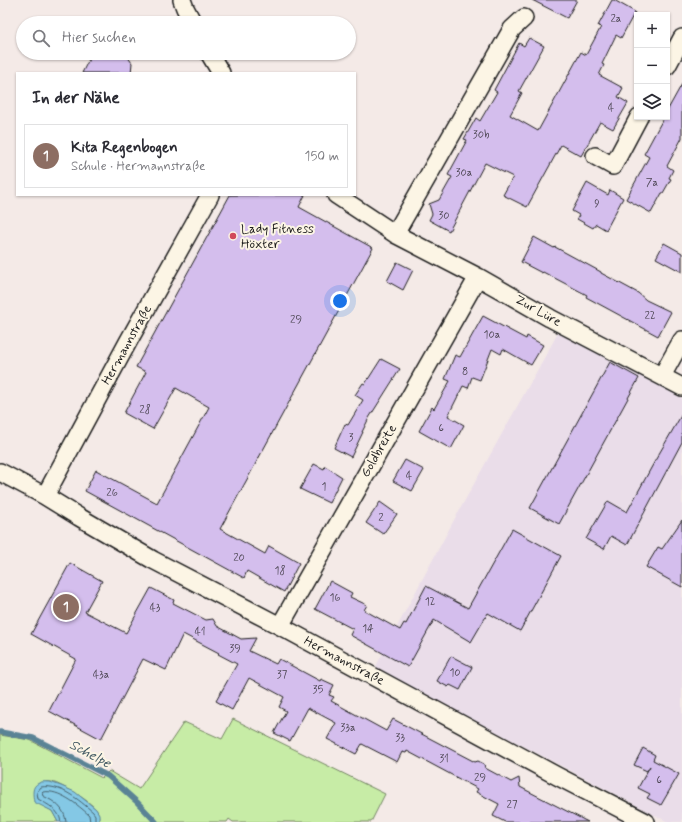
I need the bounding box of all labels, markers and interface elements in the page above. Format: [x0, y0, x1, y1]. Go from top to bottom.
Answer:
house number: 2a [610, 12, 622, 26]
map controls [634, 12, 670, 120]
button: + [634, 12, 670, 48]
search box [16, 16, 356, 60]
icon: search [30, 27, 52, 49]
text: Hier suchen [62, 28, 136, 48]
button: − [634, 48, 670, 84]
button: layers [634, 84, 670, 120]
text: In der Nähe [32, 87, 120, 109]
house number: 4 [608, 101, 615, 115]
house number: 30b [473, 128, 489, 142]
text: Kita Regenbogen [71, 138, 178, 158]
text: 1 [43, 148, 49, 165]
text: 150 m [305, 148, 339, 165]
text: Schule · Hermannstraße [71, 158, 206, 175]
house number: 30a [456, 166, 473, 180]
house number: 7a [646, 176, 659, 190]
house number: 9 [594, 197, 600, 211]
house number: 30 [438, 209, 450, 223]
place label: Lady Fitness Höxter [241, 221, 314, 253]
marker: Lady Fitness Höxter [228, 231, 238, 241]
your location [330, 291, 350, 311]
street label: Zur Lüre [512, 291, 564, 331]
street label: Hermannstraße [98, 302, 156, 388]
house number: 22 [644, 309, 656, 323]
house number: 29 [290, 313, 302, 327]
house number: 10a [484, 328, 501, 342]
house number: 8 [462, 365, 468, 379]
house number: 28 [139, 403, 151, 417]
street label: Goldbreite [357, 421, 401, 481]
house number: 6 [438, 421, 444, 435]
house number: 3 [349, 431, 354, 445]
house number: 4 [406, 469, 413, 483]
house number: 1 [322, 480, 327, 494]
house number: 26 [106, 486, 118, 500]
house number: 2 [378, 511, 384, 525]
house number: 20 [233, 551, 245, 565]
house number: 18 [275, 564, 285, 578]
house number: 16 [330, 591, 341, 605]
pin: 1 [53, 592, 79, 622]
house number: 12 [425, 595, 436, 609]
house number: 43 [149, 601, 161, 615]
house number: 14 [362, 622, 374, 636]
house number: 41 [194, 625, 206, 639]
street label: Hermannstraße [301, 633, 387, 689]
house number: 39 [229, 642, 241, 656]
house number: 10 [449, 666, 461, 680]
house number: 43a [93, 668, 110, 682]
house number: 37 [277, 668, 288, 682]
house number: 35 [313, 683, 324, 697]
house number: 33a [340, 721, 356, 735]
house number: 33 [395, 731, 405, 745]
water label: Schelpe [66, 736, 114, 773]
house number: 31 [439, 752, 449, 766]
house number: 29 [474, 771, 486, 785]
house number: 6 [656, 773, 662, 787]
house number: 27 [507, 798, 518, 812]

